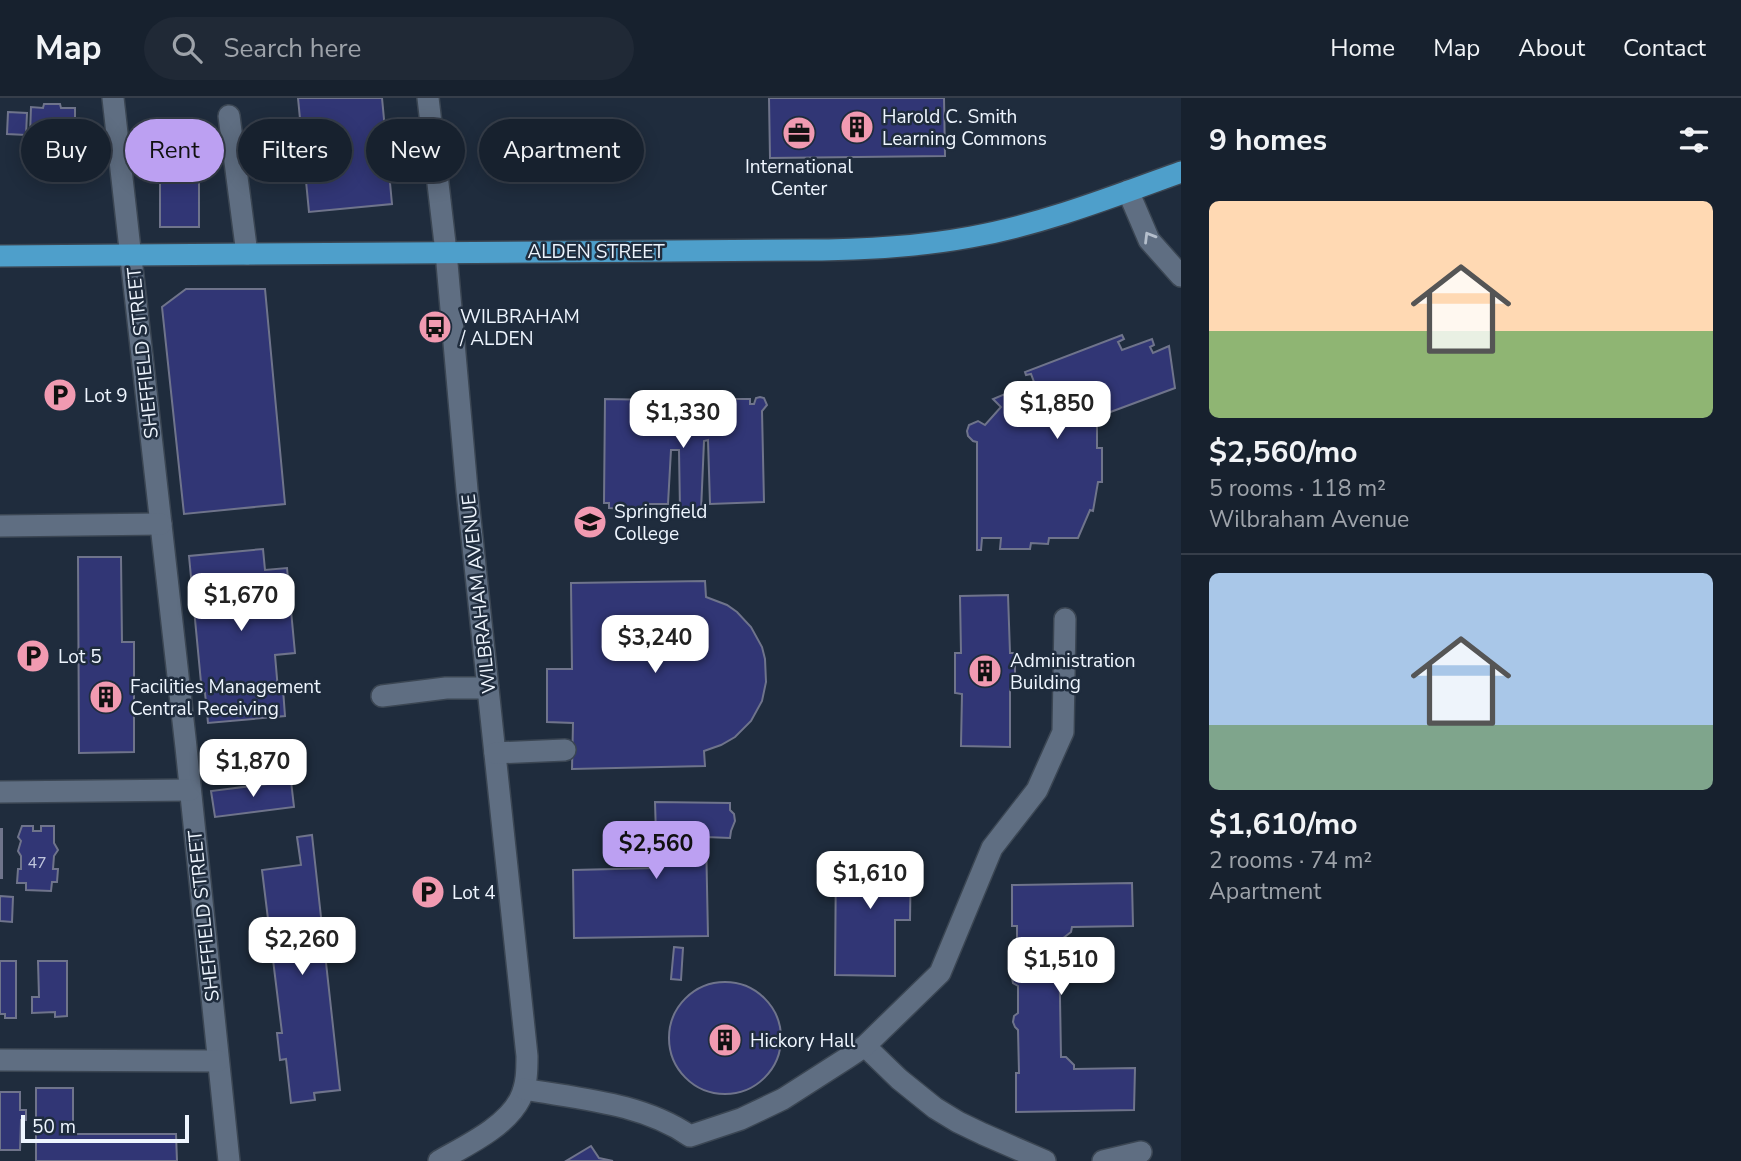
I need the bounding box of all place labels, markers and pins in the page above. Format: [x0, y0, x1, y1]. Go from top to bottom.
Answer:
place label: Harold C. Smith Learning Commons [882, 104, 1047, 152]
building icon: Harold C. Smith Learning Commons [838, 108, 876, 146]
office icon: International Center [780, 114, 818, 152]
place label: International Center [745, 154, 853, 202]
place label: WILBRAHAM / ALDEN [459, 304, 580, 352]
bus stop icon: WILBRAHAM / ALDEN [416, 308, 454, 346]
parking icon: Lot 9 [41, 376, 79, 414]
pin: $1,850 [1000, 382, 1114, 441]
place label: Lot 9 [84, 383, 128, 409]
pin: $1,330 [626, 390, 740, 450]
place label: Springfield College [614, 499, 707, 547]
school or university icon: Springfield College [571, 503, 609, 541]
pin: $1,670 [184, 574, 298, 633]
pin: $3,240 [598, 616, 712, 675]
parking icon: Lot 5 [14, 637, 52, 675]
place label: Lot 5 [58, 644, 102, 670]
place label: Administration Building [1010, 648, 1136, 696]
building icon: Administration Building [966, 652, 1004, 690]
place label: Facilities Management Central Receiving [130, 674, 321, 722]
building icon: Facilities Management Central Receiving [87, 678, 125, 716]
pin: $1,870 [196, 740, 310, 799]
pin: $2,560 [599, 822, 713, 881]
pin: $1,610 [813, 852, 927, 911]
parking icon: Lot 4 [409, 873, 447, 911]
place label: Lot 4 [452, 880, 496, 906]
pin: $2,260 [245, 918, 359, 977]
pin: $1,510 [1004, 937, 1118, 997]
building icon: Hickory Hall [706, 1021, 744, 1059]
place label: Hickory Hall [750, 1028, 856, 1054]

